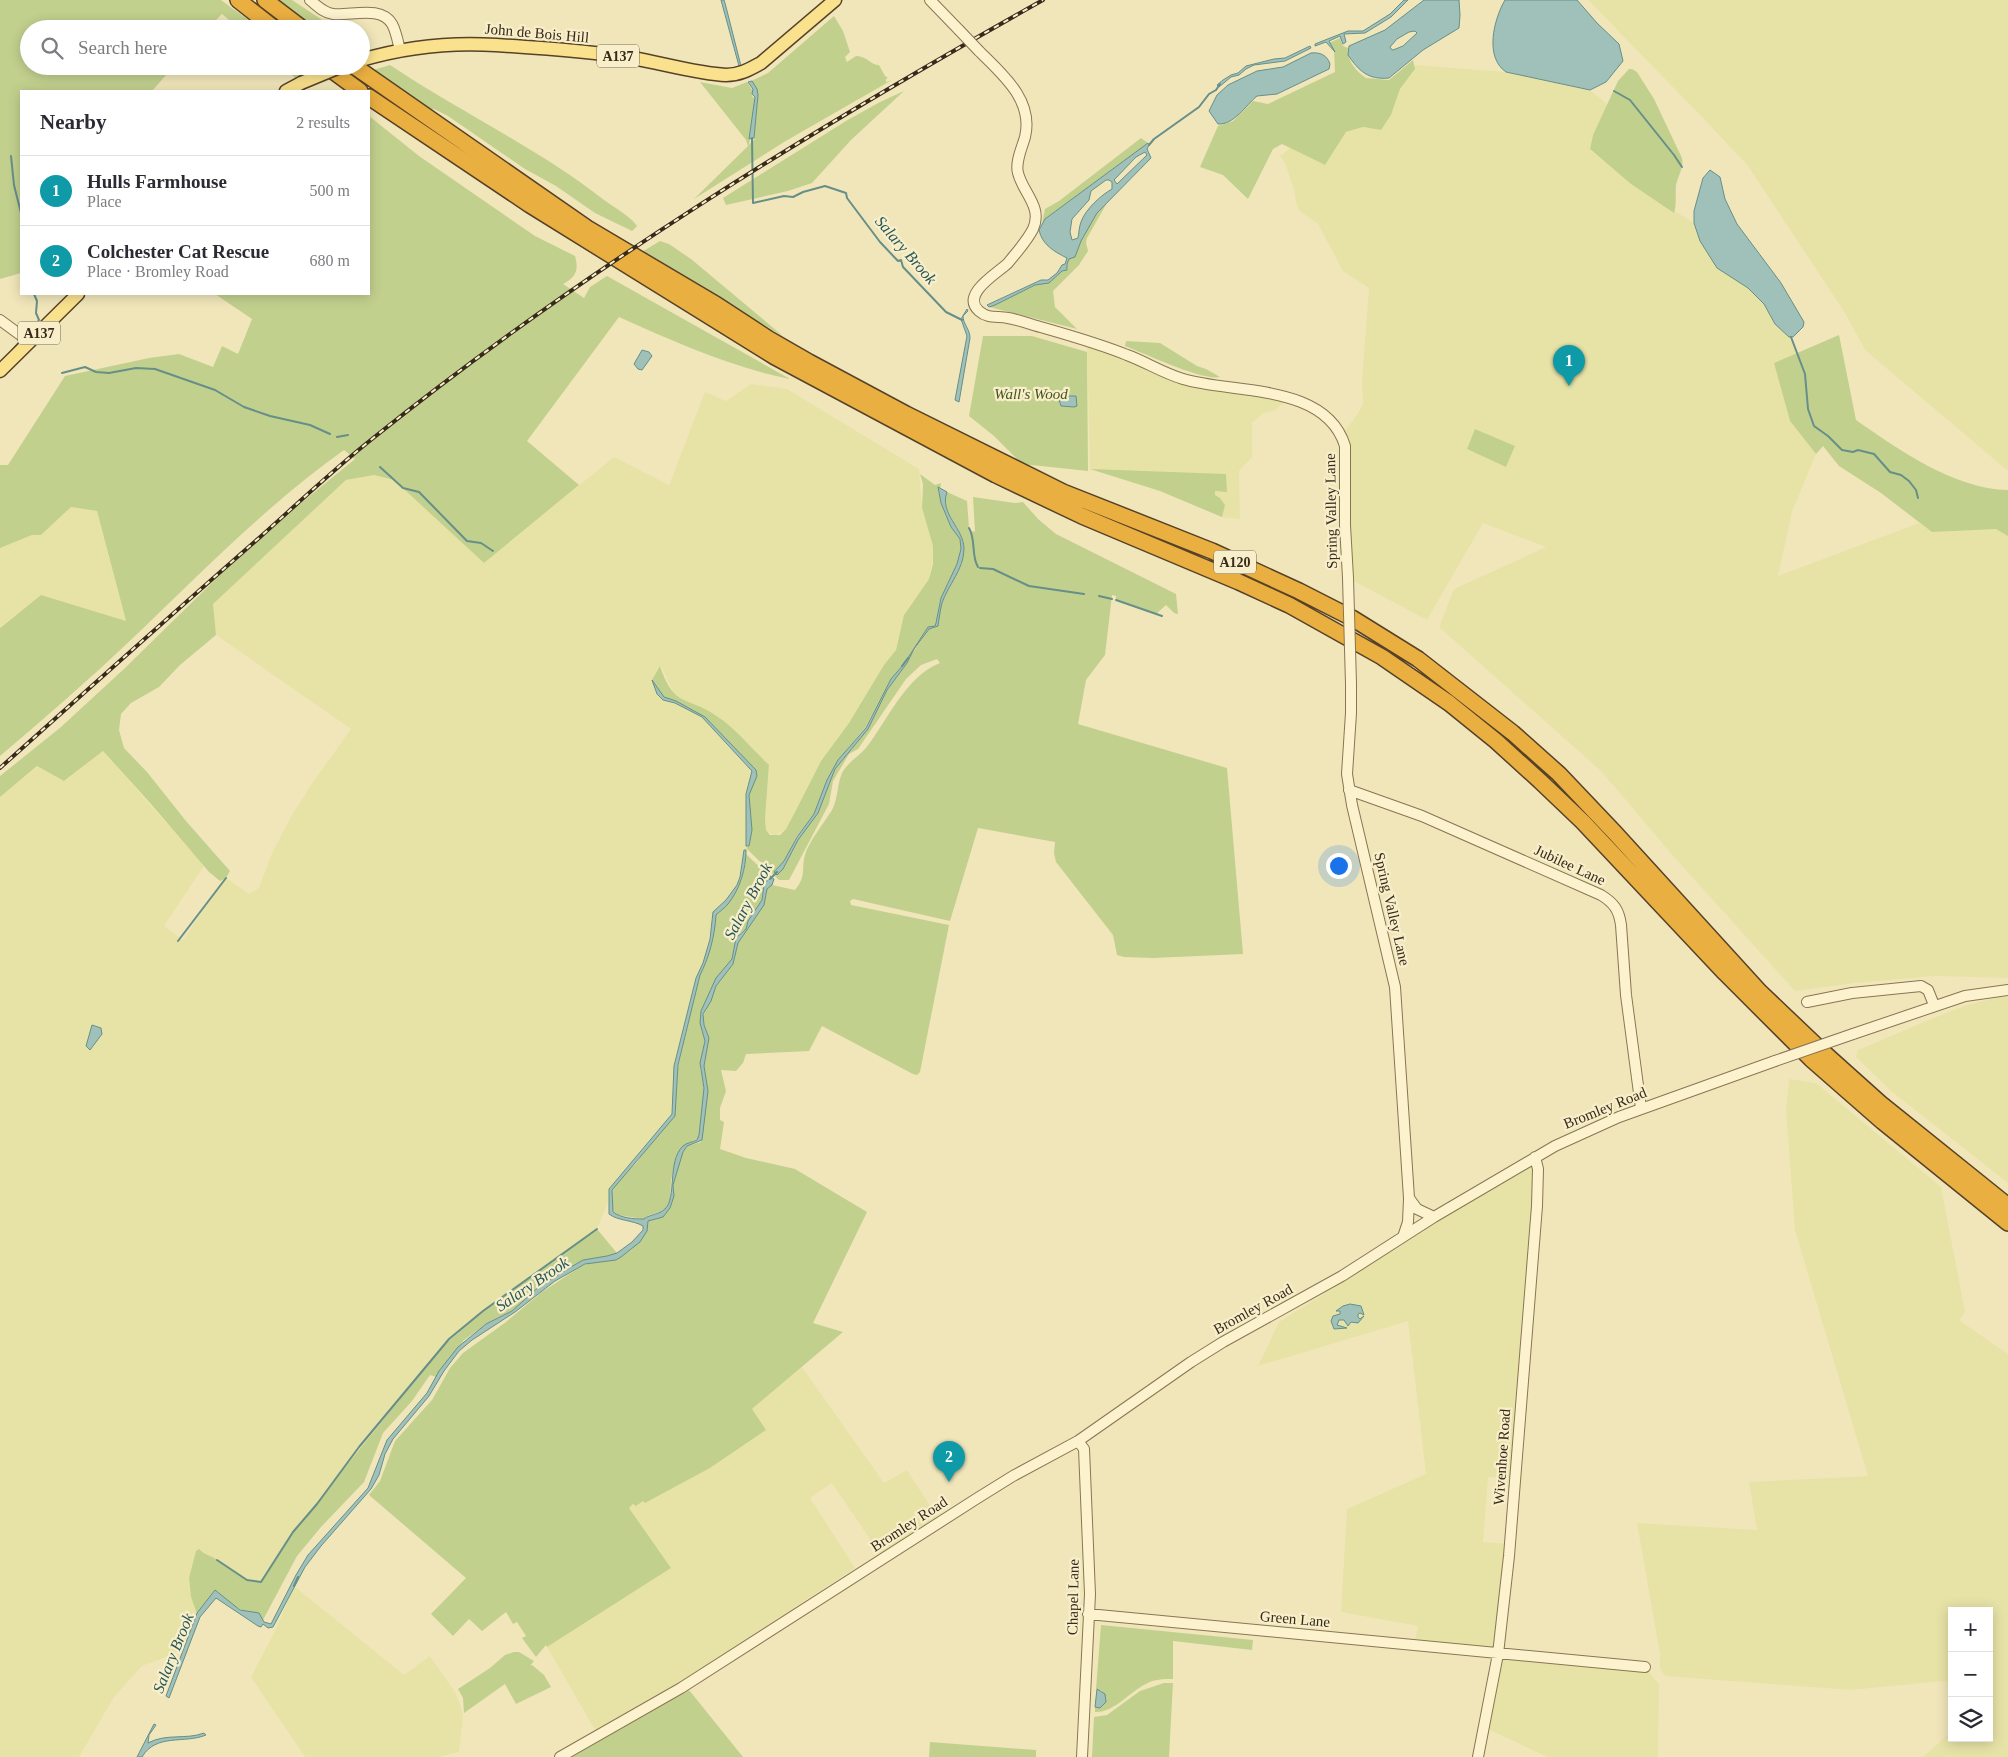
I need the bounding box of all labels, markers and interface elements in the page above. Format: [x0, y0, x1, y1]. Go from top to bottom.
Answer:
search box [20, 20, 370, 75]
street label: John de Bois Hill [484, 20, 590, 46]
icon: search [38, 34, 66, 62]
text: Search here [78, 37, 167, 58]
road number: A137 [597, 44, 639, 68]
text: Nearby [40, 110, 107, 134]
text: 2 results [296, 114, 350, 131]
text: Hulls Farmhouse [87, 171, 227, 192]
text: 1 [52, 182, 60, 199]
text: 500 m [310, 182, 350, 199]
text: Place [87, 193, 122, 210]
water label: Salary Brook [871, 213, 941, 289]
text: Colchester Cat Rescue [87, 241, 269, 262]
text: 2 [52, 252, 60, 269]
text: 680 m [310, 252, 350, 269]
text: Place · Bromley Road [87, 263, 229, 280]
road number: A137 [18, 322, 60, 344]
pin: 1 [1553, 345, 1585, 386]
park label: Wall's Wood [994, 386, 1068, 402]
street label: Spring Valley Lane [1322, 453, 1340, 569]
road number: A120 [1214, 550, 1256, 574]
street label: Jubilee Lane [1532, 842, 1608, 888]
street label: Spring Valley Lane [1371, 851, 1413, 967]
your location [1326, 853, 1352, 879]
water label: Salary Brook [721, 859, 777, 943]
street label: Bromley Road [1561, 1084, 1649, 1132]
water label: Salary Brook [492, 1253, 573, 1315]
street label: Bromley Road [1211, 1280, 1296, 1337]
street label: Wivenhoe Road [1491, 1408, 1513, 1506]
pin: 2 [933, 1441, 965, 1482]
street label: Bromley Road [868, 1493, 951, 1555]
street label: Chapel Lane [1064, 1558, 1082, 1635]
map controls [1948, 1607, 1993, 1742]
button: + [1948, 1607, 1993, 1652]
street label: Green Lane [1259, 1608, 1331, 1630]
water label: Salary Brook [149, 1610, 198, 1696]
button: − [1948, 1652, 1993, 1697]
button: layers [1948, 1697, 1993, 1742]

